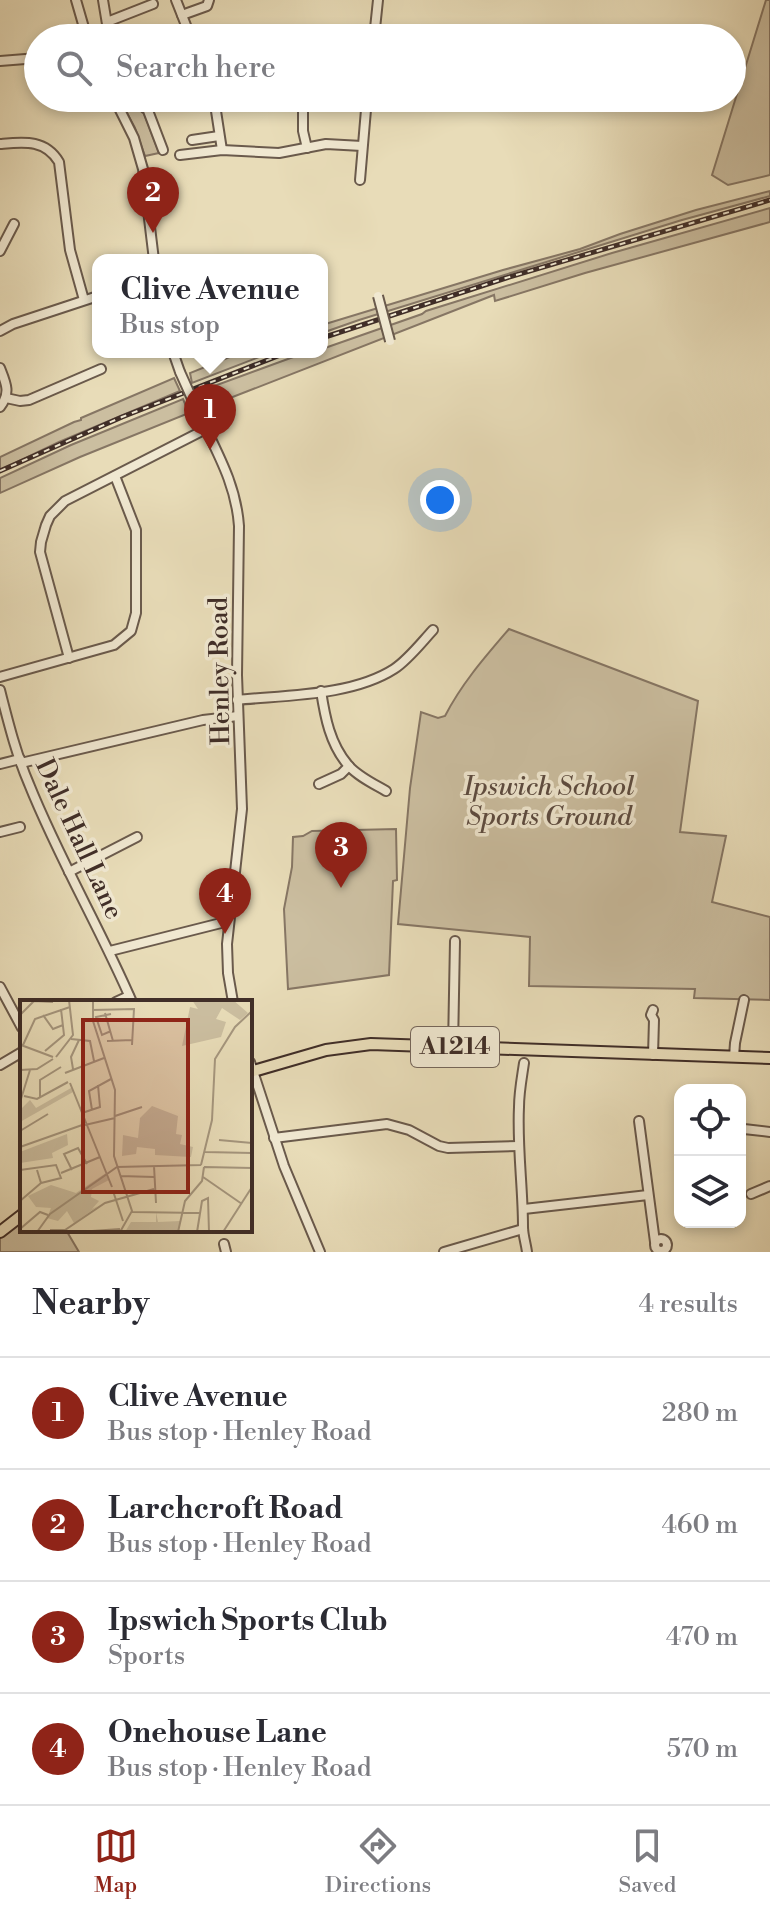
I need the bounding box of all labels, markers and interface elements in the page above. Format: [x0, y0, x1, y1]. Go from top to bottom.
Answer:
search box [24, 24, 746, 112]
icon: search [52, 46, 96, 90]
text: Search here [116, 49, 276, 87]
pin: 2 [127, 167, 179, 233]
popup [92, 254, 328, 358]
text: Clive Avenue [120, 271, 300, 309]
text: Bus stop [120, 309, 220, 341]
pin: 1 [184, 384, 236, 450]
your location [420, 480, 460, 520]
street label: Henley Road [203, 596, 237, 746]
street label: Dale Hall Lane [28, 754, 130, 924]
park label: Ipswich School Sports Ground [463, 771, 635, 833]
pin: 3 [315, 822, 367, 888]
pin: 4 [199, 868, 251, 934]
inset map [20, 1000, 252, 1232]
road number: A1214 [411, 1027, 499, 1067]
map controls [674, 1084, 746, 1228]
button: locate [674, 1084, 746, 1156]
button: layers [674, 1156, 746, 1228]
text: Nearby [32, 1283, 150, 1325]
text: 4 results [639, 1288, 738, 1320]
text: Clive Avenue [108, 1378, 288, 1416]
text: 1 [52, 1397, 64, 1429]
text: 280 m [662, 1397, 738, 1429]
text: Bus stop · Henley Road [108, 1416, 371, 1448]
text: Larchcroft Road [108, 1490, 343, 1528]
text: 2 [50, 1509, 66, 1541]
text: 460 m [661, 1509, 738, 1541]
text: Bus stop · Henley Road [108, 1528, 371, 1560]
text: Ipswich Sports Club [108, 1602, 388, 1640]
text: 3 [50, 1621, 66, 1653]
text: 470 m [666, 1621, 738, 1653]
text: Sports [108, 1640, 185, 1672]
text: Onehouse Lane [108, 1714, 327, 1752]
text: 4 [49, 1733, 67, 1765]
text: 570 m [667, 1733, 738, 1765]
text: Bus stop · Henley Road [108, 1752, 371, 1784]
tab: Map [94, 1824, 138, 1899]
tab: Directions [325, 1824, 431, 1899]
tab: Saved [619, 1824, 676, 1899]

